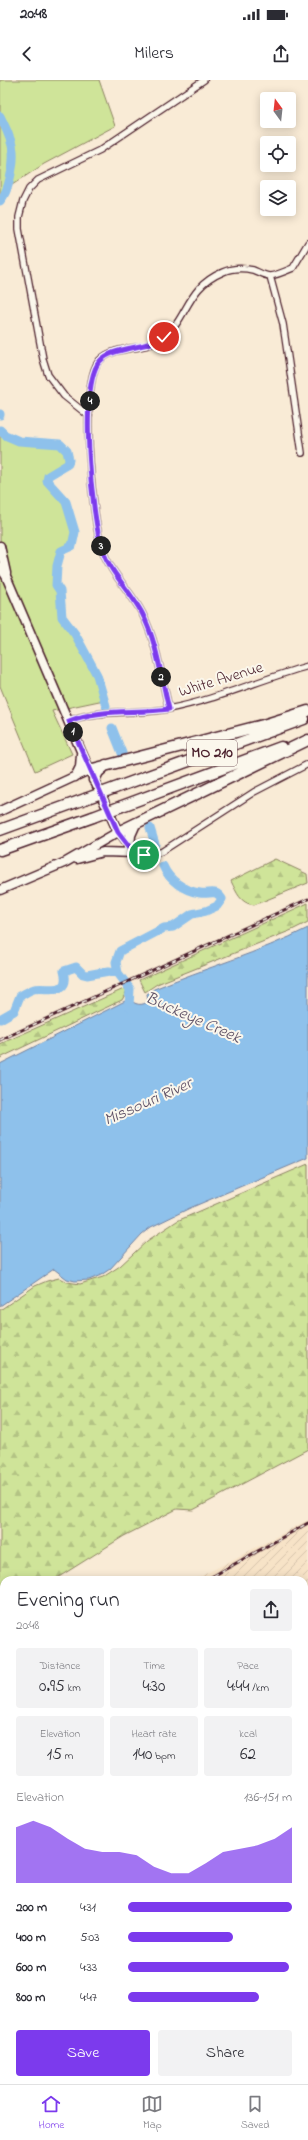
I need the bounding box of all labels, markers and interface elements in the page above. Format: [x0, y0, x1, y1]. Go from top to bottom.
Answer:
text: 20:48 [20, 3, 47, 25]
text: Milers [134, 41, 174, 67]
icon: back [16, 43, 38, 65]
icon: share [270, 43, 292, 65]
north arrow [260, 92, 296, 128]
map controls [260, 92, 296, 216]
button: locate [260, 136, 296, 172]
button: layers [260, 180, 296, 216]
pin [147, 320, 181, 354]
icon: check [153, 326, 175, 348]
pin: 4 [80, 391, 100, 411]
text: 4 [88, 393, 92, 409]
pin: 3 [91, 536, 111, 556]
text: 3 [99, 538, 103, 554]
street label: White Avenue [176, 656, 267, 704]
pin: 2 [151, 667, 171, 687]
text: 2 [158, 669, 164, 685]
pin: 1 [63, 722, 83, 742]
text: 1 [71, 724, 75, 740]
road number: MO 210 [187, 740, 237, 766]
pin [127, 838, 161, 872]
icon: arrive [133, 844, 155, 866]
water label: Buckeye Creek [141, 986, 246, 1052]
water label: Missouri River [100, 1070, 199, 1133]
text: Evening run [16, 1585, 120, 1617]
button: share [250, 1589, 292, 1631]
text: 20:48 [16, 1616, 39, 1635]
text: Distance [40, 1658, 80, 1674]
text: Time [143, 1658, 165, 1674]
text: Pace [237, 1658, 259, 1674]
text: 0.95 [39, 1674, 65, 1699]
text: 4:30 [143, 1674, 165, 1699]
text: 4:44 [227, 1674, 249, 1699]
text: km [65, 1680, 81, 1696]
text: /km [249, 1680, 269, 1696]
text: Elevation [40, 1726, 80, 1742]
text: Heart rate [131, 1726, 177, 1742]
text: kcal [239, 1726, 257, 1742]
text: 15 [47, 1742, 62, 1767]
text: 140 [133, 1742, 152, 1767]
text: 62 [240, 1742, 256, 1767]
text: m [62, 1748, 73, 1764]
text: bpm [152, 1748, 175, 1764]
text: Elevation [16, 1788, 64, 1807]
text: 136–151 m [244, 1788, 292, 1807]
text: 200 m [16, 1898, 47, 1917]
text: 4:31 [80, 1898, 96, 1917]
text: 400 m [16, 1928, 46, 1947]
text: 5:03 [80, 1928, 100, 1947]
text: 600 m [16, 1958, 46, 1977]
text: 4:33 [80, 1958, 97, 1977]
text: 800 m [16, 1988, 45, 2007]
text: 4:47 [80, 1988, 97, 2007]
button: Save [16, 2030, 150, 2076]
button: Share [158, 2030, 292, 2076]
tab: Home [39, 2093, 64, 2133]
tab: Map [141, 2093, 163, 2133]
tab: Saved [241, 2093, 269, 2133]

